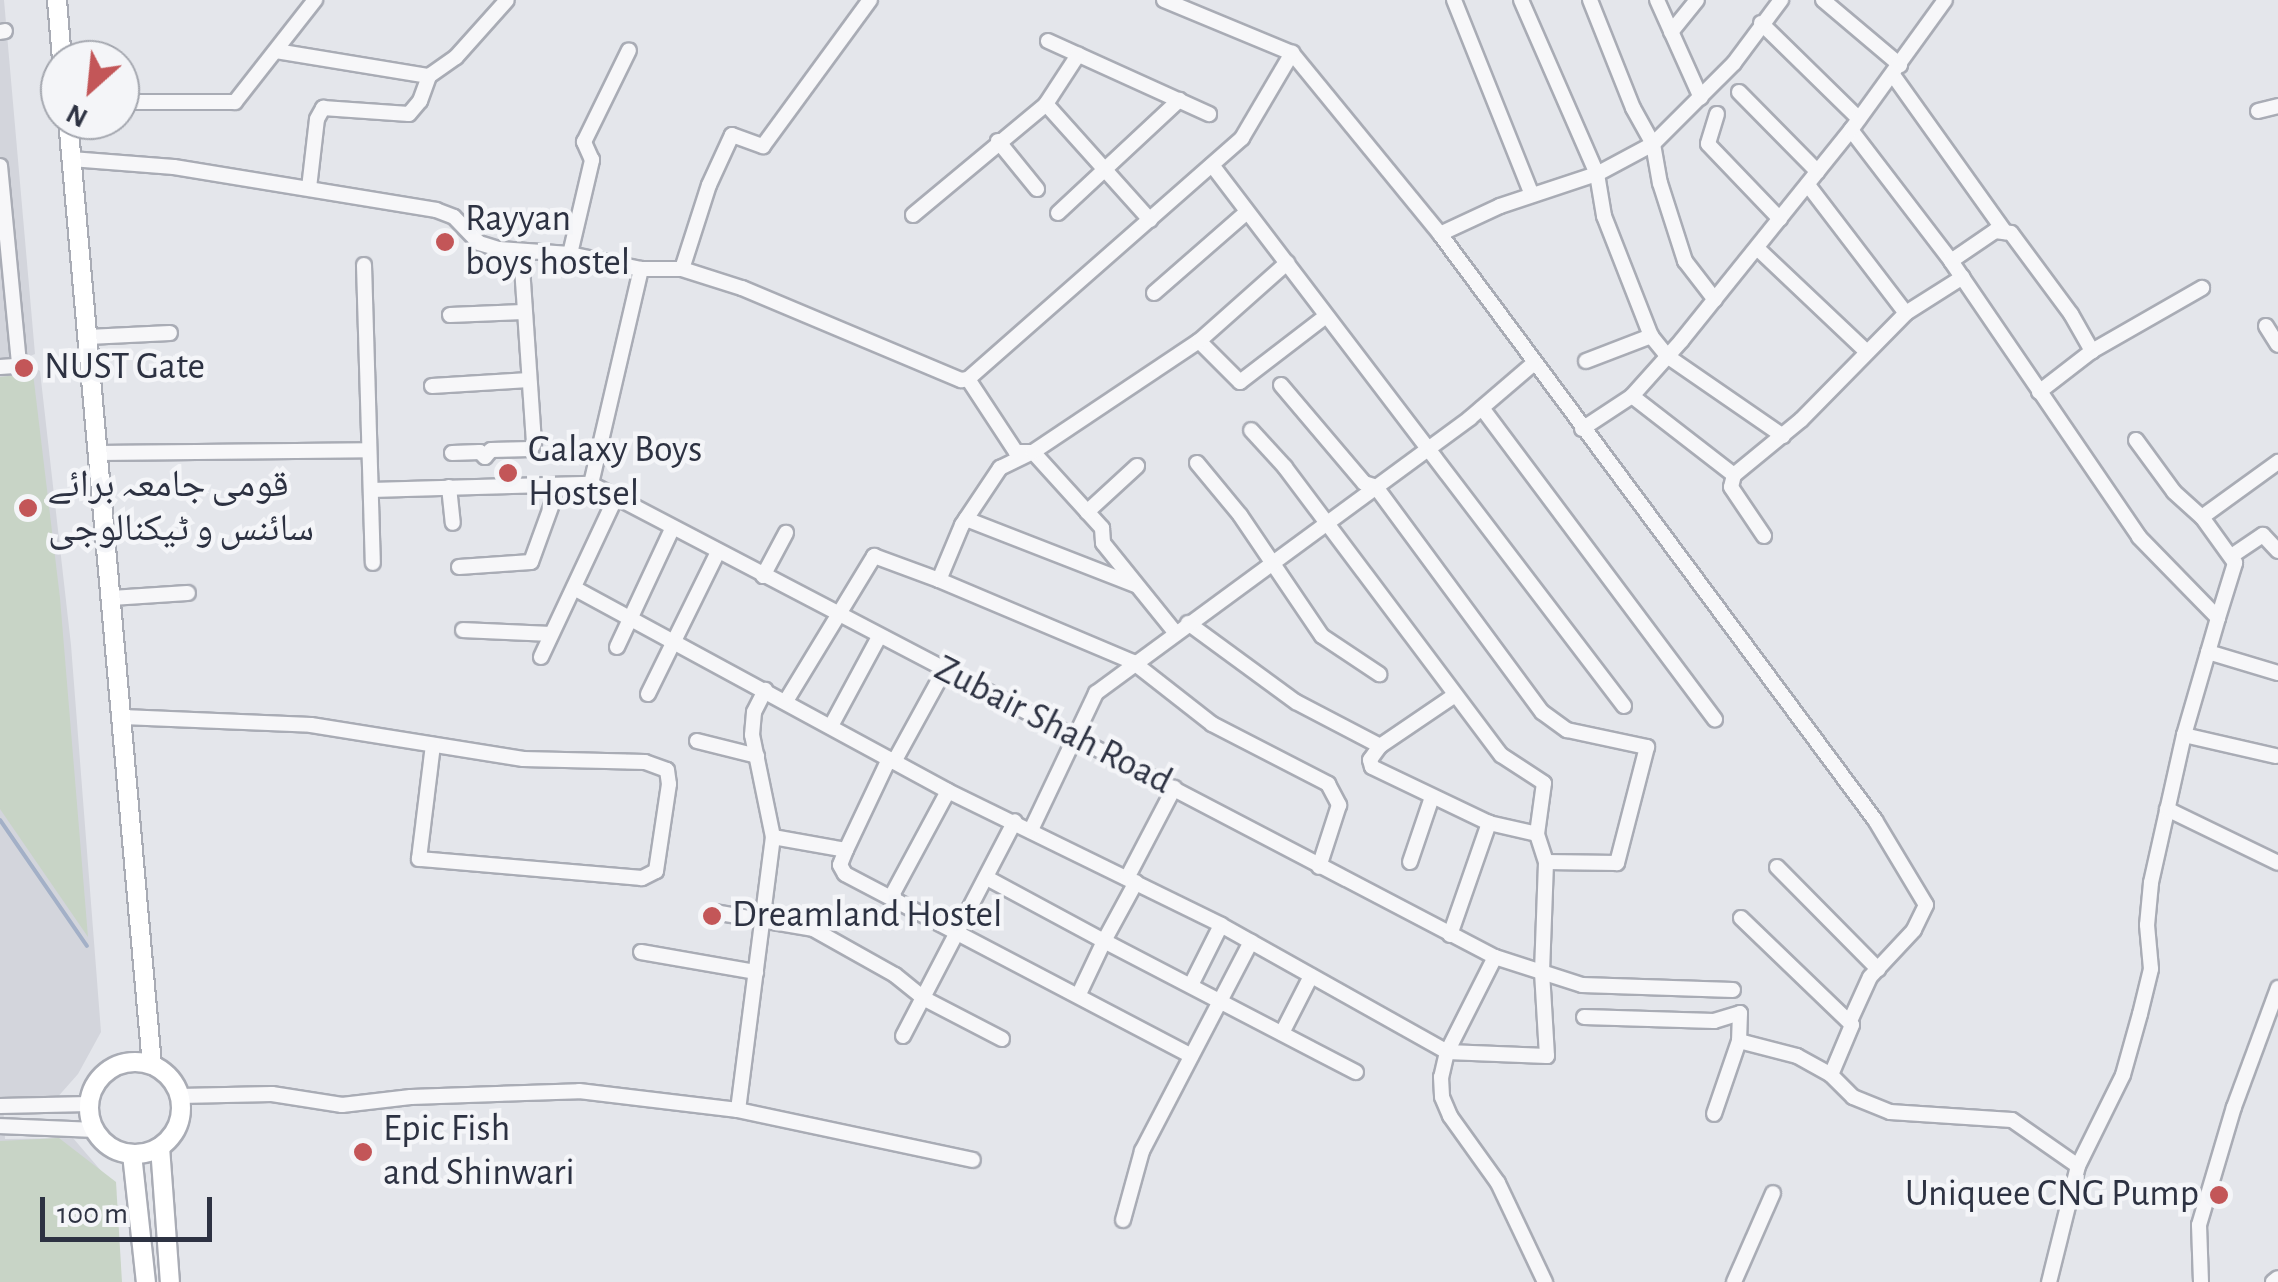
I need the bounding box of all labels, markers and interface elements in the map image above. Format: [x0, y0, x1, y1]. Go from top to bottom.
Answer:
north arrow [40, 40, 140, 140]
text: N [62, 98, 92, 132]
place label: Rayyan boys hostel [465, 197, 630, 286]
marker: Rayyan boys hostel [434, 231, 456, 253]
place label: NUST Gate [44, 345, 205, 391]
marker: NUST Gate [13, 357, 35, 379]
place label: Galaxy Boys Hostsel [528, 428, 702, 518]
marker: Galaxy Boys Hostsel [497, 462, 519, 484]
place label: قومی جامعہ برائے سائنس و ٹیکنالوجی [48, 463, 314, 552]
marker: قومی جامعہ برائے سائنس و ٹیکنالوجی [17, 497, 39, 519]
street label: Zubair Shah Road [927, 647, 1179, 805]
place label: Dreamland Hostel [732, 893, 1002, 939]
marker: Dreamland Hostel [701, 905, 723, 927]
place label: Epic Fish and Shinwari [383, 1107, 575, 1196]
marker: Epic Fish and Shinwari [352, 1141, 374, 1163]
place label: Uniquee CNG Pump [1905, 1172, 2199, 1218]
scale bar [45, 1177, 218, 1239]
marker: Uniquee CNG Pump [2208, 1184, 2230, 1206]
text: 100 m [57, 1199, 128, 1229]

